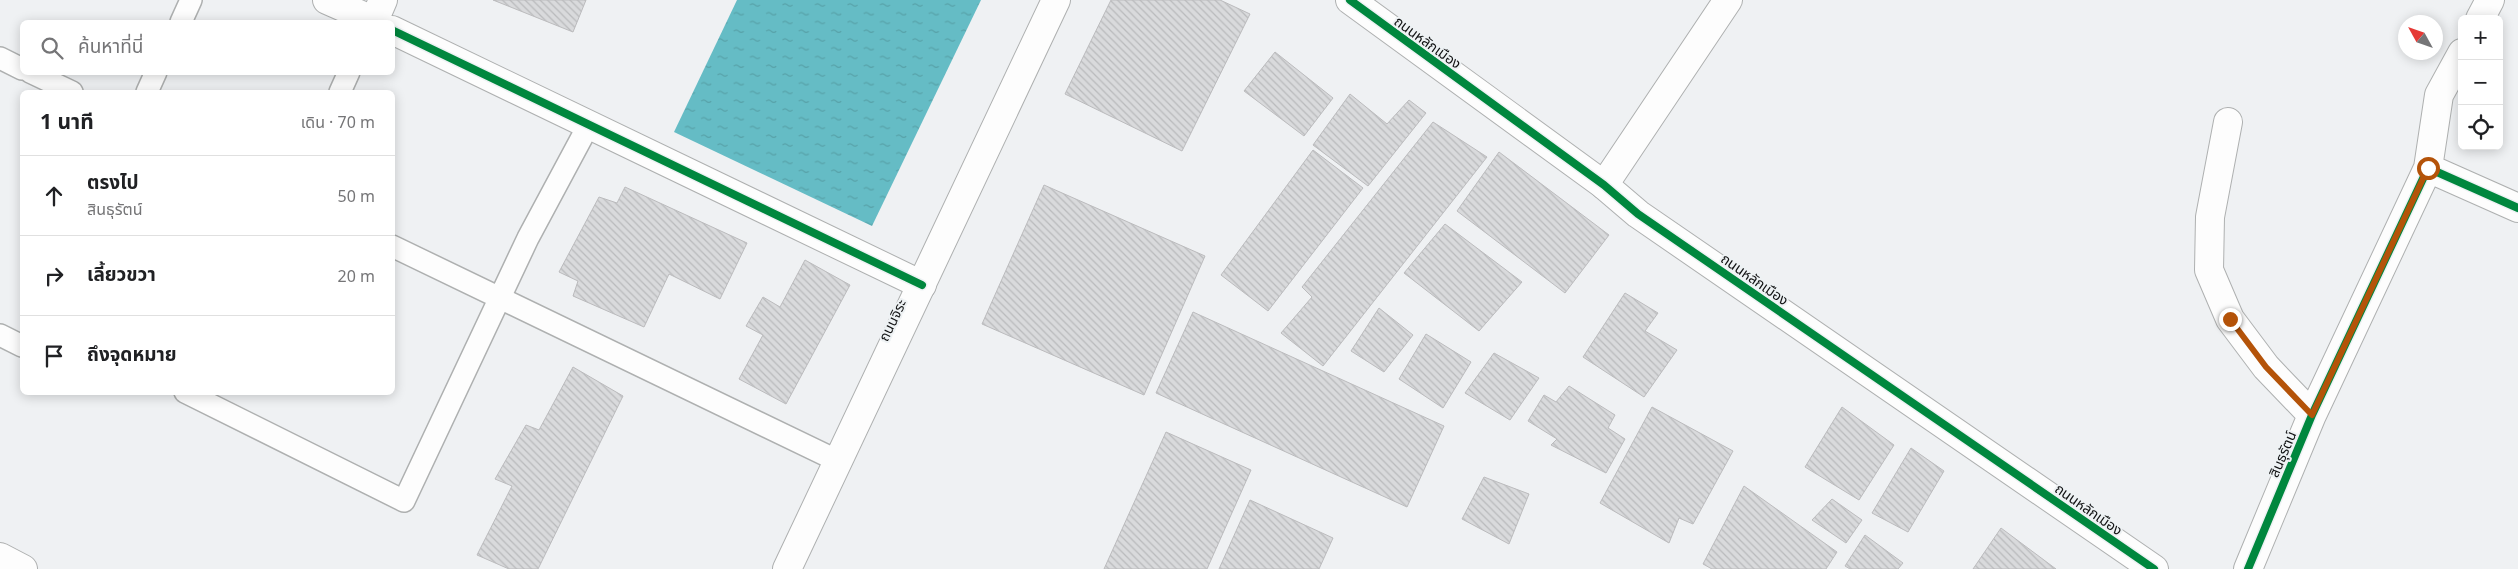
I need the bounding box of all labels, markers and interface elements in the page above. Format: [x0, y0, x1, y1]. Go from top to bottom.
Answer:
street label: ถนนหลักเมือง [1391, 11, 1465, 73]
north arrow [2398, 15, 2443, 60]
map controls [2458, 15, 2503, 150]
button: + [2458, 15, 2503, 60]
search box [20, 20, 395, 75]
text: ค้นหาที่นี่ [78, 33, 143, 59]
icon: search [38, 34, 66, 62]
button: − [2458, 60, 2503, 105]
button: locate [2458, 105, 2503, 150]
text: 1 นาที [40, 107, 94, 135]
text: เดิน · 70 m [301, 111, 375, 133]
route start [2417, 157, 2440, 180]
text: ตรงไป [87, 169, 139, 195]
icon: ahead [40, 182, 68, 210]
text: 50 m [338, 185, 375, 207]
text: สินธุรัตน์ [87, 198, 142, 220]
street label: ถนนหลักเมือง [1717, 249, 1793, 309]
text: เลี้ยวขวา [87, 261, 156, 287]
icon: right [40, 262, 68, 290]
text: 20 m [338, 265, 375, 287]
street label: ถนนจิระ [874, 296, 910, 344]
route end [2219, 308, 2242, 331]
text: ถึงจุดหมาย [87, 341, 177, 367]
icon: arrive [40, 342, 68, 370]
street label: สินธุรัตน์ [2264, 428, 2300, 480]
street label: ถนนหลักเมือง [2051, 479, 2127, 539]

